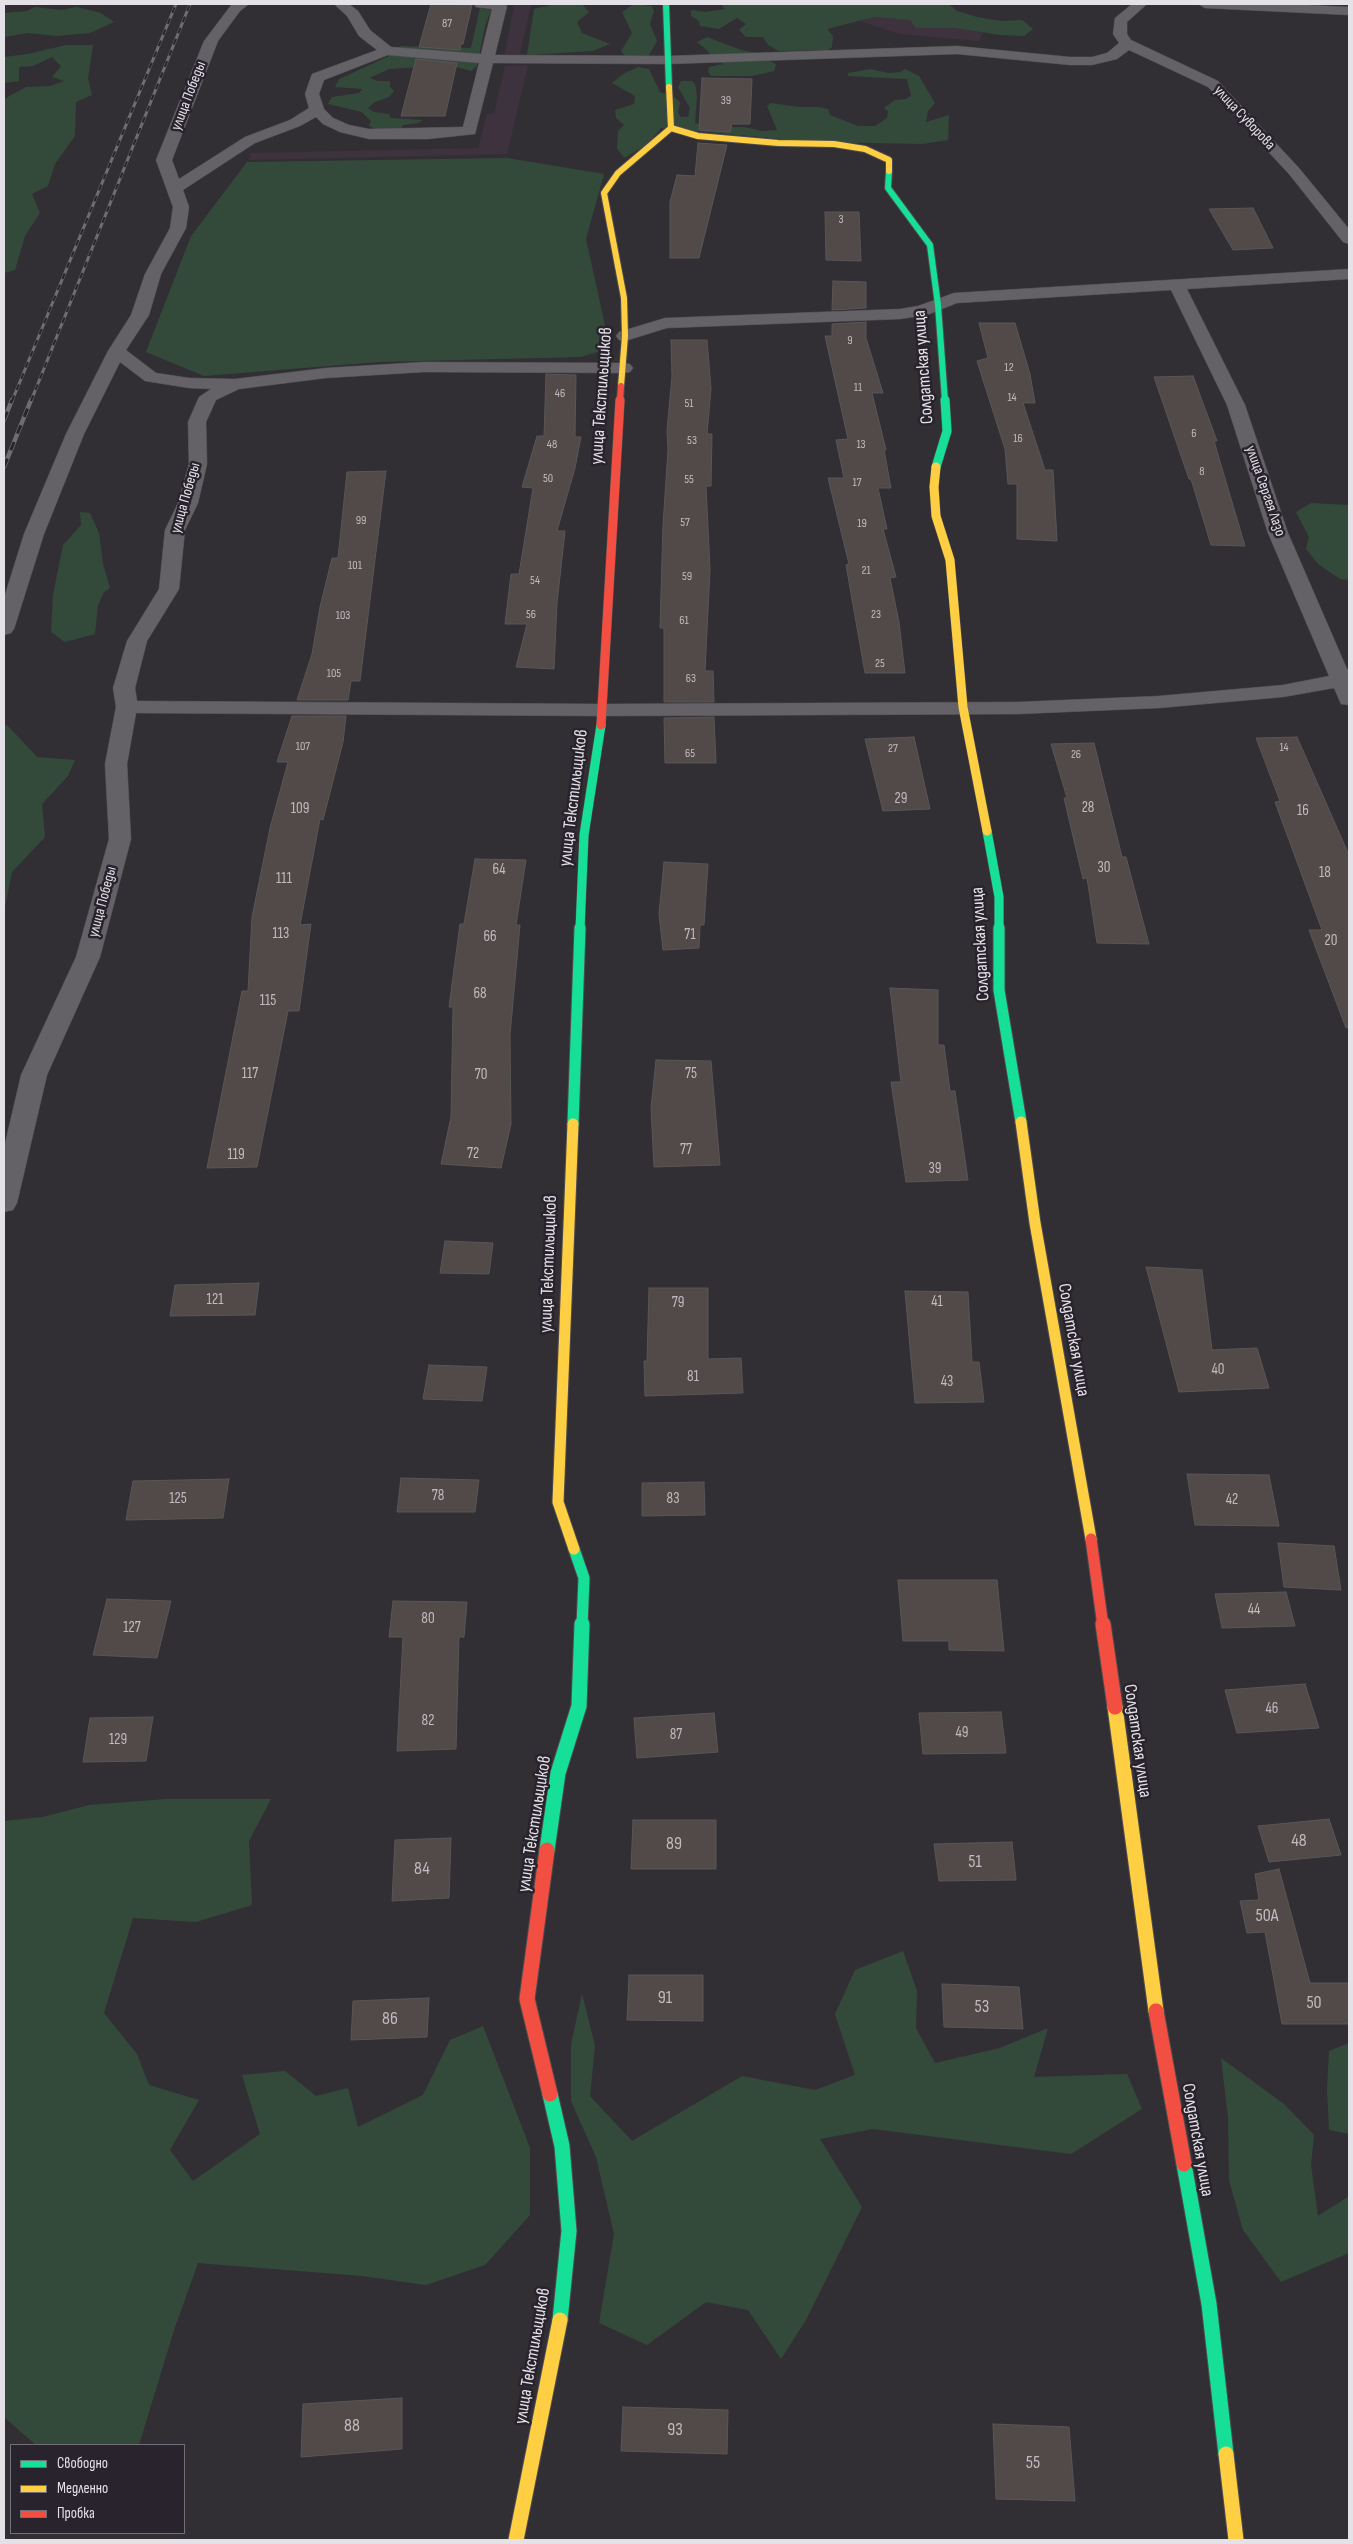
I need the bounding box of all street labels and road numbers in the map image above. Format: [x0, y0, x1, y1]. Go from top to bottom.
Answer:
street label: улица Победы [168, 59, 210, 133]
street label: улица Суворова [1210, 82, 1278, 154]
street label: Солдатская улица [909, 309, 939, 425]
street label: улица Текстильщиков [586, 326, 618, 466]
street label: улица Сергея Лазо [1241, 443, 1289, 539]
street label: улица Победы [167, 461, 205, 535]
street label: улица Текстильщиков [555, 728, 593, 868]
street label: улица Победы [85, 865, 121, 939]
street label: Солдатская улица [967, 886, 995, 1002]
street label: улица Текстильщиков [536, 1195, 562, 1333]
street label: Солдатская улица [1052, 1282, 1094, 1398]
street label: Солдатская улица [1118, 1683, 1156, 1799]
street label: улица Текстильщиков [514, 1754, 556, 1894]
street label: Солдатская улица [1176, 2082, 1218, 2198]
street label: улица Текстильщиков [510, 2286, 556, 2426]

